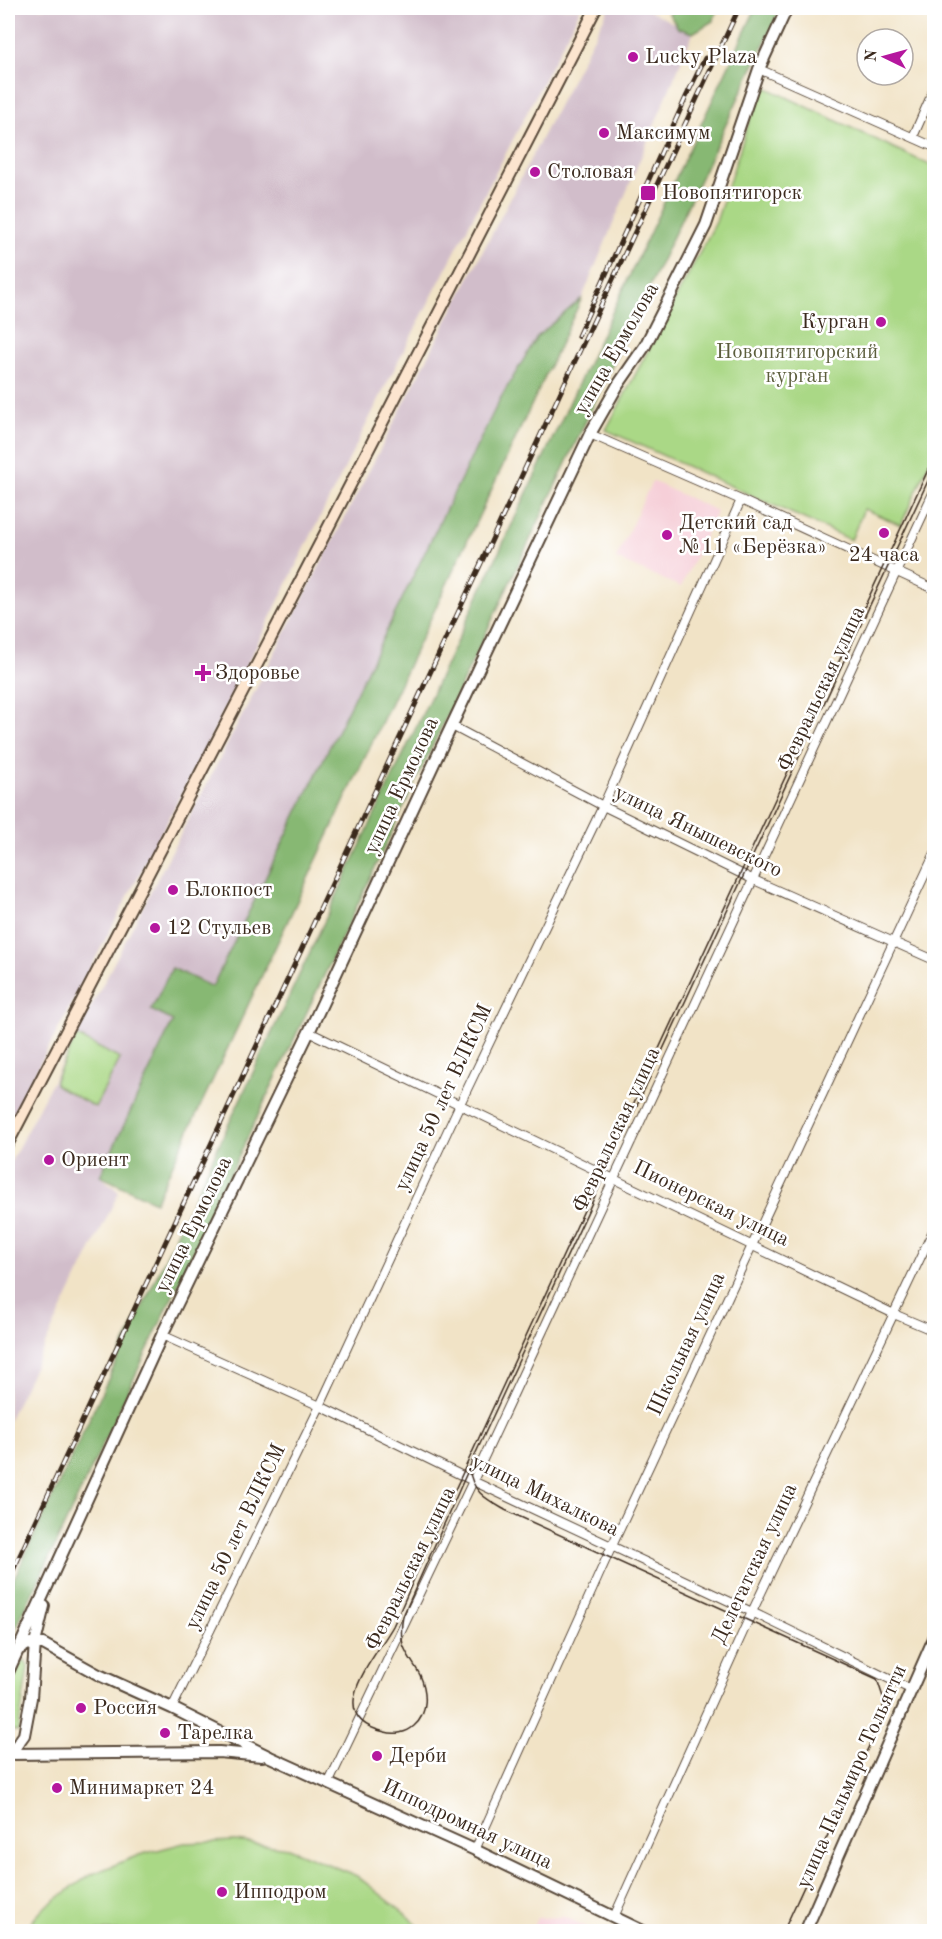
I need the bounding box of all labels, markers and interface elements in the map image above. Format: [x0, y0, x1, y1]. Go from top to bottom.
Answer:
north arrow [855, 27, 915, 87]
place label: Lucky Plaza [645, 47, 757, 68]
text: N [864, 48, 881, 63]
marker: Lucky Plaza [626, 50, 640, 64]
place label: Максимум [616, 123, 710, 144]
marker: Максимум [597, 126, 611, 140]
place label: Столовая [547, 162, 634, 183]
marker: Столовая [528, 165, 542, 179]
place label: Новопятигорск [662, 183, 803, 204]
marker: Новопятигорск [639, 184, 657, 202]
street label: улица Ермолова [571, 279, 663, 419]
place label: Курган [801, 312, 869, 333]
marker: Курган [874, 315, 888, 329]
park label: Новопятигорский курган [716, 342, 878, 387]
place label: Детский сад №11 «Берёзка» [679, 513, 827, 558]
marker: 24 часа [877, 526, 891, 540]
marker: Детский сад №11 «Берёзка» [660, 528, 674, 542]
place label: 24 часа [849, 545, 919, 566]
street label: Февральская улица [775, 603, 869, 775]
place label: Здоровье [215, 663, 300, 684]
marker: Здоровье [196, 666, 210, 680]
street label: улица Ермолова [361, 714, 443, 858]
street label: улица Янышевского [611, 782, 785, 882]
place label: Блокпост [185, 880, 272, 901]
marker: Блокпост [166, 883, 180, 897]
place label: 12 Стульев [167, 918, 271, 939]
marker: 12 Стульев [148, 921, 162, 935]
street label: улица 50 лет ВЛКСМ [391, 1001, 497, 1195]
street label: Февральская улица [570, 1044, 664, 1216]
place label: Ориент [61, 1150, 129, 1171]
marker: Ориент [42, 1153, 56, 1167]
street label: улица Ермолова [152, 1153, 236, 1297]
street label: Пионерская улица [630, 1157, 792, 1251]
street label: Школьная улица [645, 1269, 729, 1419]
street label: улица 50 лет ВЛКСМ [182, 1441, 290, 1633]
street label: улица Михалкова [468, 1451, 622, 1541]
street label: Делегатская улица [709, 1480, 801, 1648]
street label: Февральская улица [362, 1484, 460, 1654]
street label: улица Пальмиро Тольятти [793, 1662, 911, 1892]
place label: Россия [93, 1698, 157, 1719]
marker: Россия [74, 1701, 88, 1715]
place label: Тарелка [177, 1723, 253, 1744]
marker: Тарелка [158, 1726, 172, 1740]
place label: Дерби [389, 1746, 447, 1767]
marker: Дерби [370, 1749, 384, 1763]
street label: Ипподромная улица [379, 1776, 555, 1874]
place label: Минимаркет 24 [69, 1778, 214, 1799]
marker: Минимаркет 24 [50, 1781, 64, 1795]
place label: Ипподpом [234, 1882, 327, 1903]
marker: Ипподpом [215, 1885, 229, 1899]

